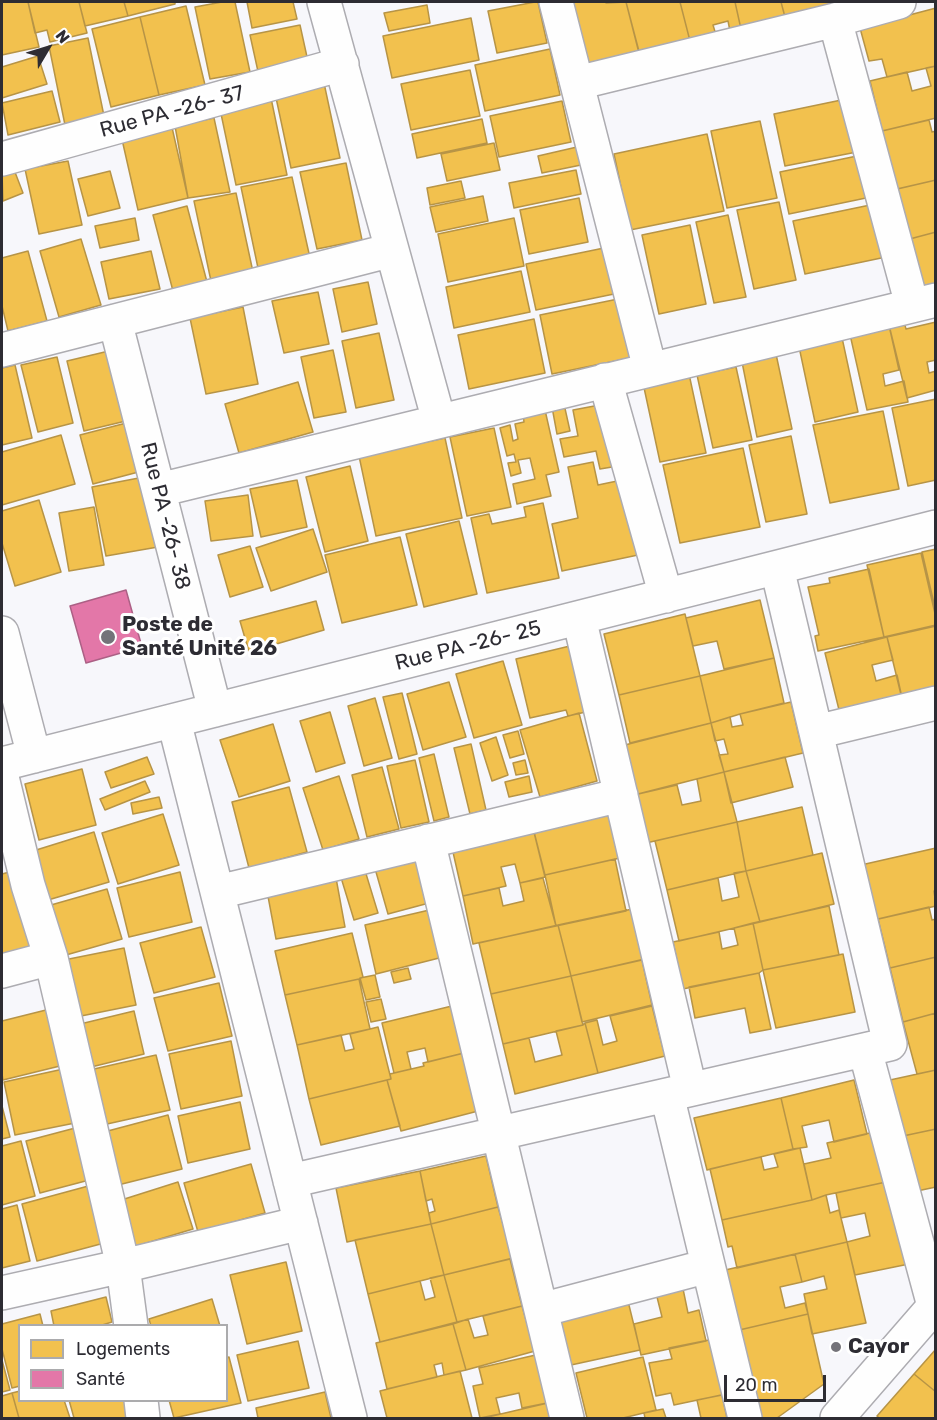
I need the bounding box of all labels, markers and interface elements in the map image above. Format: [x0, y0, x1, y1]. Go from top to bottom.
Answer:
north arrow [18, 18, 78, 78]
text: N [52, 26, 74, 47]
street label: Rue PA -26- 37 [97, 81, 247, 143]
street label: Rue PA -26- 38 [135, 440, 195, 592]
place label: Poste de Santé Unité 26 [122, 612, 277, 662]
street label: Rue PA -26- 25 [392, 616, 544, 676]
marker: Poste de Santé Unité 26 [99, 628, 117, 646]
legend [18, 1324, 228, 1402]
place label: Cayor [848, 1334, 909, 1360]
text: Logements [76, 1338, 170, 1360]
marker: Cayor [829, 1340, 843, 1354]
scale bar [727, 1363, 829, 1401]
text: Santé [76, 1368, 125, 1390]
text: 20 m [735, 1374, 777, 1396]

